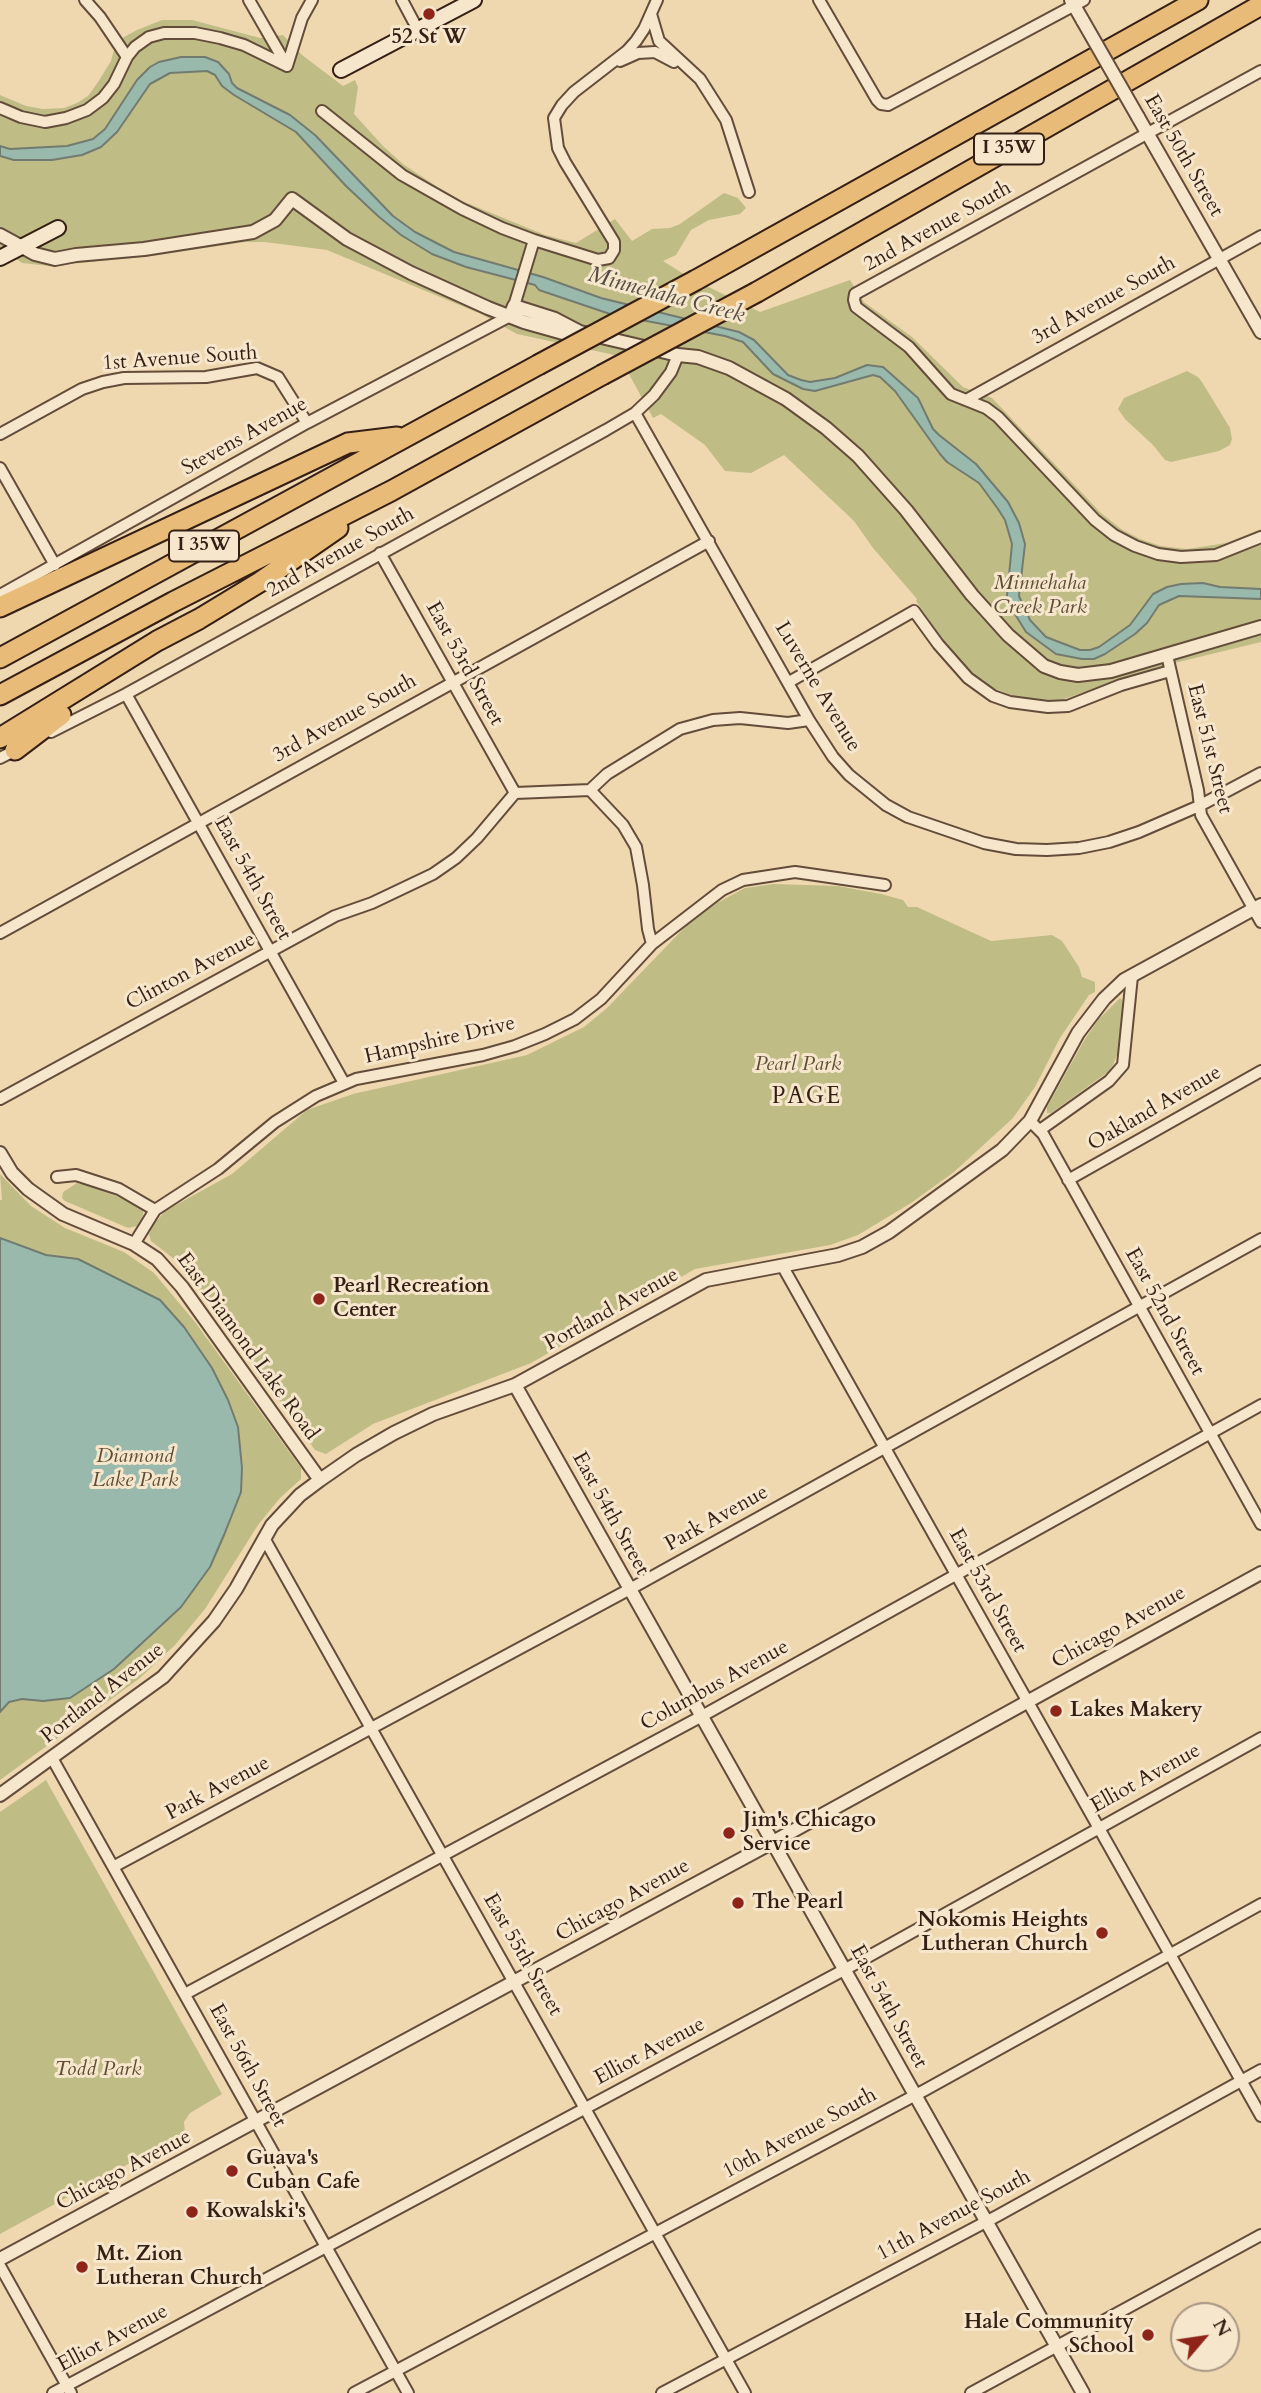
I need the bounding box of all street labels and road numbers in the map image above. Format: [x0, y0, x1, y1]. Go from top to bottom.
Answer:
street label: East 50th Street [1138, 90, 1228, 222]
road number: I 35W [974, 134, 1044, 164]
street label: 2nd Avenue South [860, 176, 1016, 278]
street label: 3rd Avenue South [1028, 251, 1180, 351]
street label: 1st Avenue South [102, 341, 258, 377]
street label: Stevens Avenue [178, 392, 312, 482]
street label: 2nd Avenue South [263, 502, 419, 604]
road number: I 35W [169, 530, 239, 562]
street label: East 53rd Street [420, 598, 508, 730]
street label: Luverne Avenue [768, 617, 866, 757]
street label: 3rd Avenue South [269, 669, 421, 769]
street label: East 51st Street [1181, 682, 1237, 816]
street label: East 54th Street [208, 813, 296, 945]
street label: Clinton Avenue [122, 927, 260, 1017]
street label: Hampshire Drive [362, 1011, 518, 1071]
street label: Oakland Avenue [1084, 1061, 1226, 1157]
street label: East 52nd Street [1119, 1244, 1209, 1380]
street label: East Diamond Lake Road [171, 1248, 323, 1446]
street label: Portland Avenue [541, 1263, 683, 1357]
street label: East 54th Street [566, 1448, 654, 1580]
street label: Park Avenue [661, 1480, 773, 1558]
street label: East 53rd Street [943, 1525, 1031, 1657]
street label: Chicago Avenue [1048, 1581, 1190, 1675]
street label: Columbus Avenue [636, 1635, 794, 1737]
street label: Portland Avenue [36, 1638, 170, 1750]
street label: Elliot Avenue [1087, 1739, 1205, 1819]
street label: Park Avenue [162, 1751, 274, 1827]
street label: Chicago Avenue [552, 1854, 694, 1948]
street label: East 55th Street [477, 1889, 567, 2021]
street label: East 54th Street [844, 1941, 932, 2073]
street label: East 56th Street [203, 2000, 291, 2132]
street label: Elliot Avenue [591, 2012, 709, 2092]
street label: 10th Avenue South [719, 2083, 881, 2185]
street label: Chicago Avenue [52, 2125, 196, 2217]
street label: 11th Avenue South [873, 2165, 1035, 2267]
street label: Elliot Avenue [54, 2299, 172, 2379]

